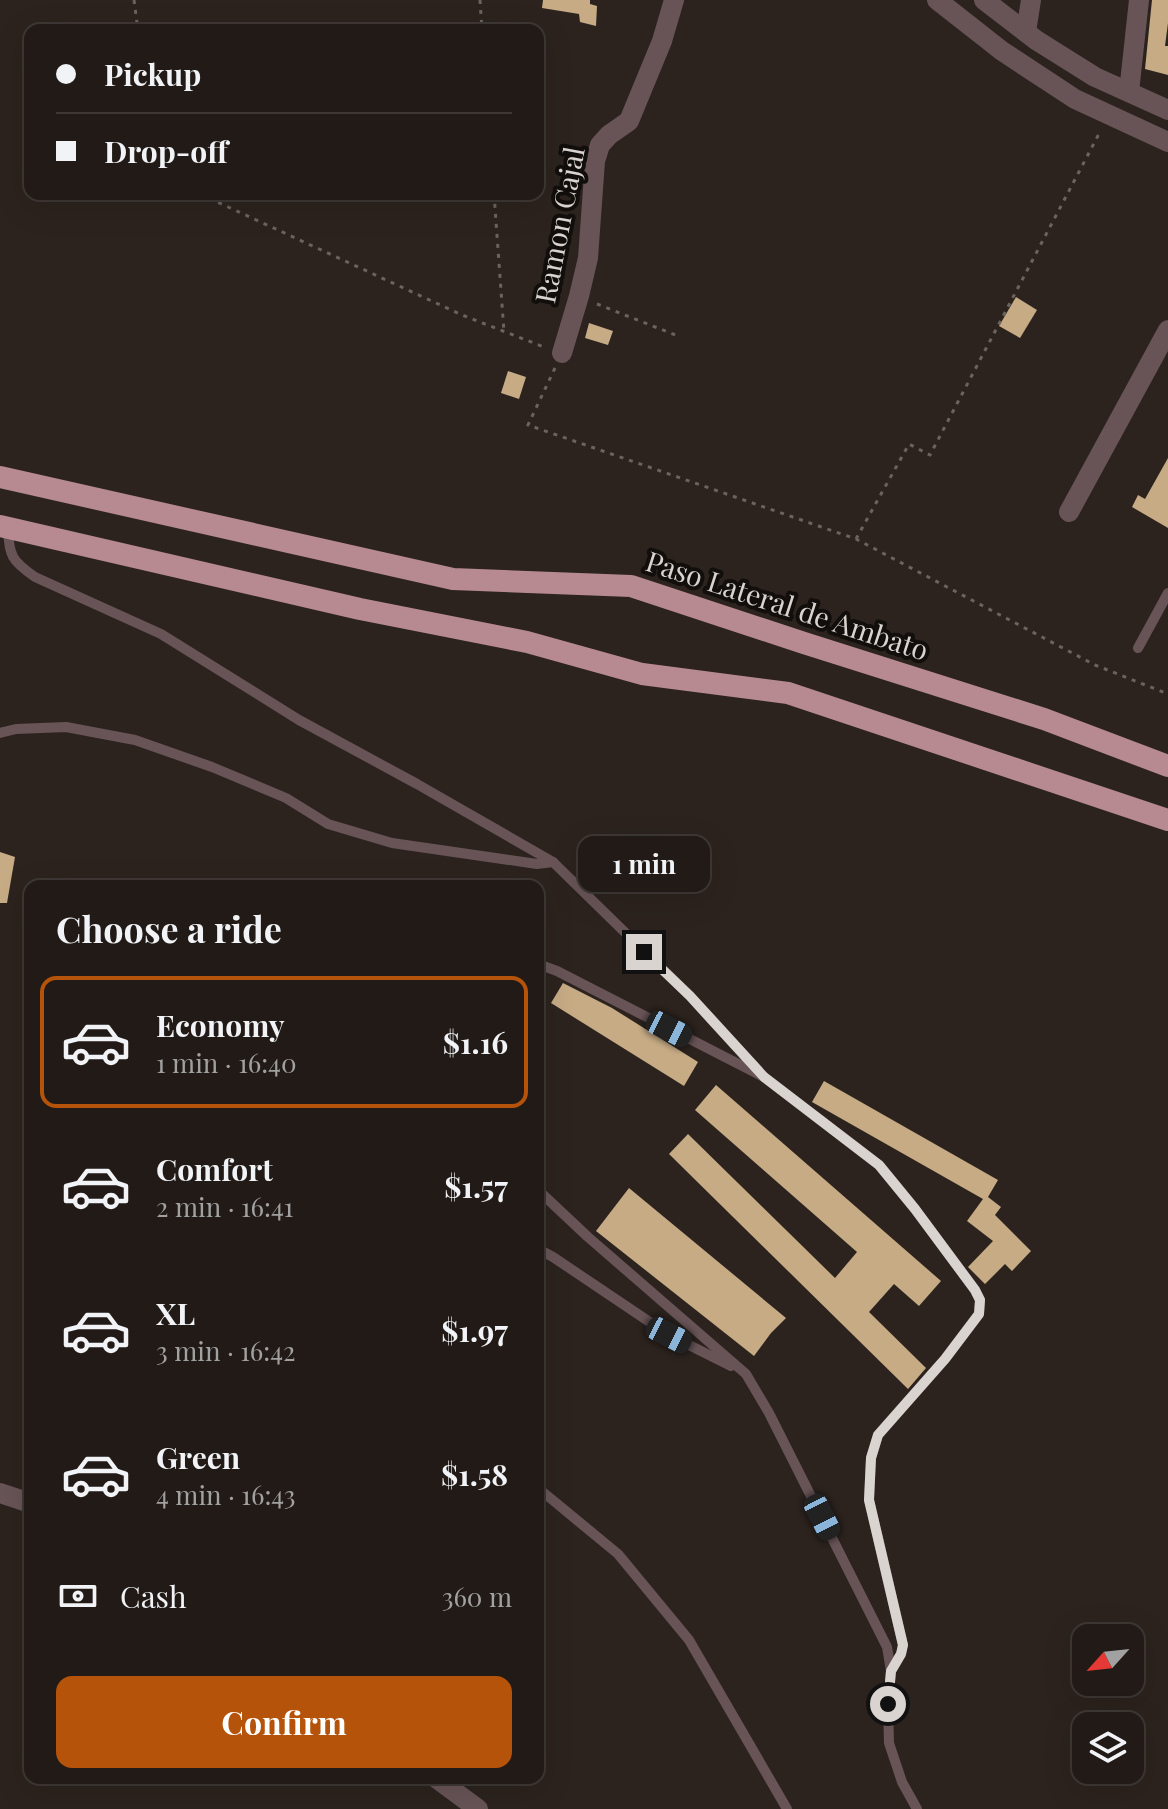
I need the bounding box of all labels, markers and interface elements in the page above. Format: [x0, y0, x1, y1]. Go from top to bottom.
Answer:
text: Pickup [104, 54, 201, 94]
text: Drop-off [104, 131, 228, 171]
street label: Ramon Cajal [525, 143, 592, 306]
street label: Paso Lateral de Ambato [642, 541, 933, 668]
callout: 1 min [578, 836, 710, 892]
text: 1 min [612, 846, 676, 881]
text: Choose a ride [56, 904, 282, 952]
route end [626, 934, 662, 970]
text: Economy [156, 1005, 285, 1045]
icon: car [60, 1006, 132, 1078]
car [642, 1007, 696, 1051]
text: $1.16 [443, 1022, 508, 1062]
text: 1 min · 16:40 [156, 1045, 297, 1080]
text: Comfort [156, 1149, 273, 1189]
icon: car [60, 1150, 132, 1222]
text: $1.57 [444, 1166, 508, 1206]
text: 2 min · 16:41 [156, 1189, 293, 1224]
text: XL [156, 1293, 195, 1333]
icon: car [60, 1294, 132, 1366]
text: $1.97 [441, 1310, 508, 1350]
car [642, 1313, 696, 1357]
text: 3 min · 16:42 [156, 1333, 296, 1368]
text: Green [156, 1437, 240, 1477]
icon: car [60, 1438, 132, 1510]
text: $1.58 [441, 1454, 508, 1494]
text: 4 min · 16:43 [156, 1477, 295, 1512]
car [800, 1490, 844, 1544]
icon: cash [56, 1574, 100, 1618]
text: Cash [120, 1576, 187, 1616]
text: 360 m [442, 1579, 512, 1614]
north arrow [1072, 1624, 1144, 1696]
map controls [1072, 1624, 1144, 1784]
button: Confirm [56, 1676, 512, 1768]
route start [870, 1686, 906, 1722]
button: layers [1072, 1712, 1144, 1784]

